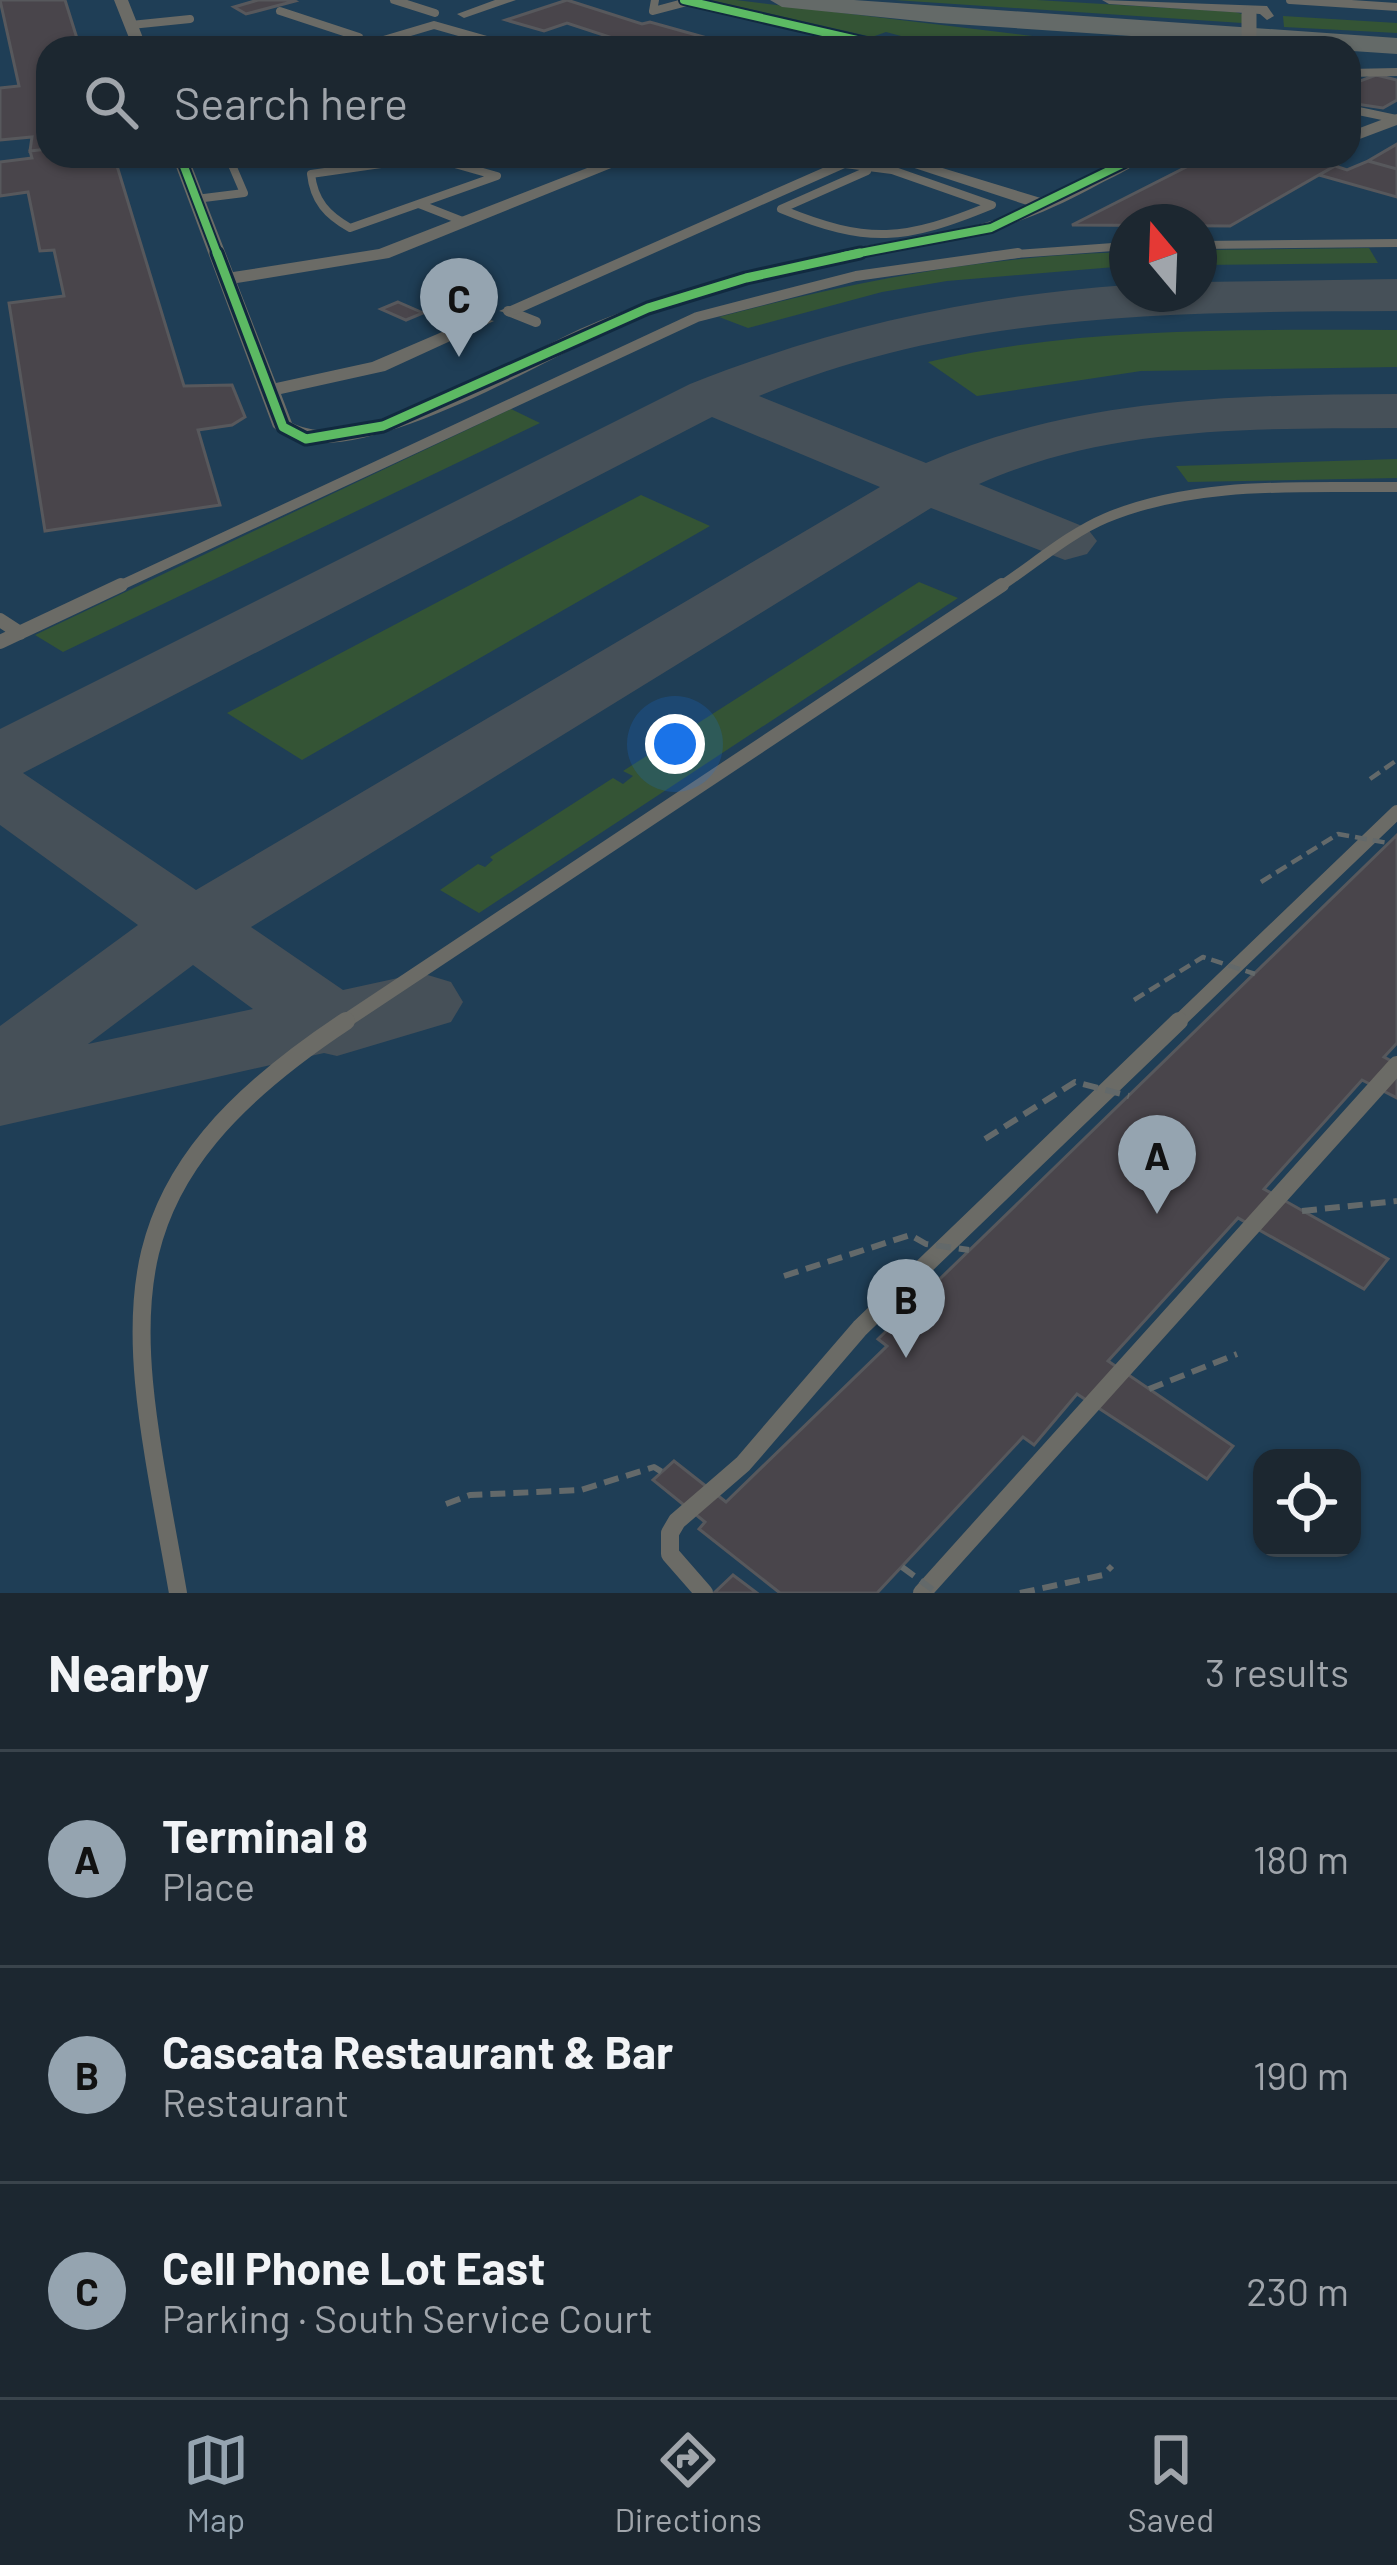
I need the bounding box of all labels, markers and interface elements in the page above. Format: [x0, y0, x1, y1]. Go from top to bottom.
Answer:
search box [36, 36, 1361, 168]
icon: search [78, 69, 144, 135]
text: Search here [174, 75, 408, 129]
north arrow [1109, 204, 1217, 312]
pin: C [420, 258, 498, 357]
your location [645, 714, 705, 774]
pin: A [1118, 1115, 1196, 1214]
pin: B [867, 1259, 945, 1358]
map controls [1253, 1449, 1361, 1557]
button: locate [1253, 1449, 1361, 1557]
text: Nearby [48, 1641, 209, 1702]
text: 3 results [1205, 1648, 1349, 1695]
text: Terminal 8 [162, 1808, 368, 1862]
text: A [74, 1835, 100, 1882]
text: 180 m [1253, 1835, 1349, 1882]
text: Place [162, 1862, 255, 1909]
text: Cascata Restaurant & Bar [162, 2024, 673, 2078]
text: B [75, 2051, 99, 2098]
text: 190 m [1253, 2051, 1349, 2098]
text: Restaurant [162, 2078, 349, 2125]
text: Cell Phone Lot East [162, 2240, 545, 2294]
text: C [75, 2267, 99, 2314]
text: 230 m [1246, 2267, 1349, 2314]
text: Parking · South Service Court [162, 2294, 653, 2341]
tab: Map [183, 2427, 249, 2539]
tab: Directions [614, 2427, 762, 2539]
tab: Saved [1128, 2427, 1214, 2539]

